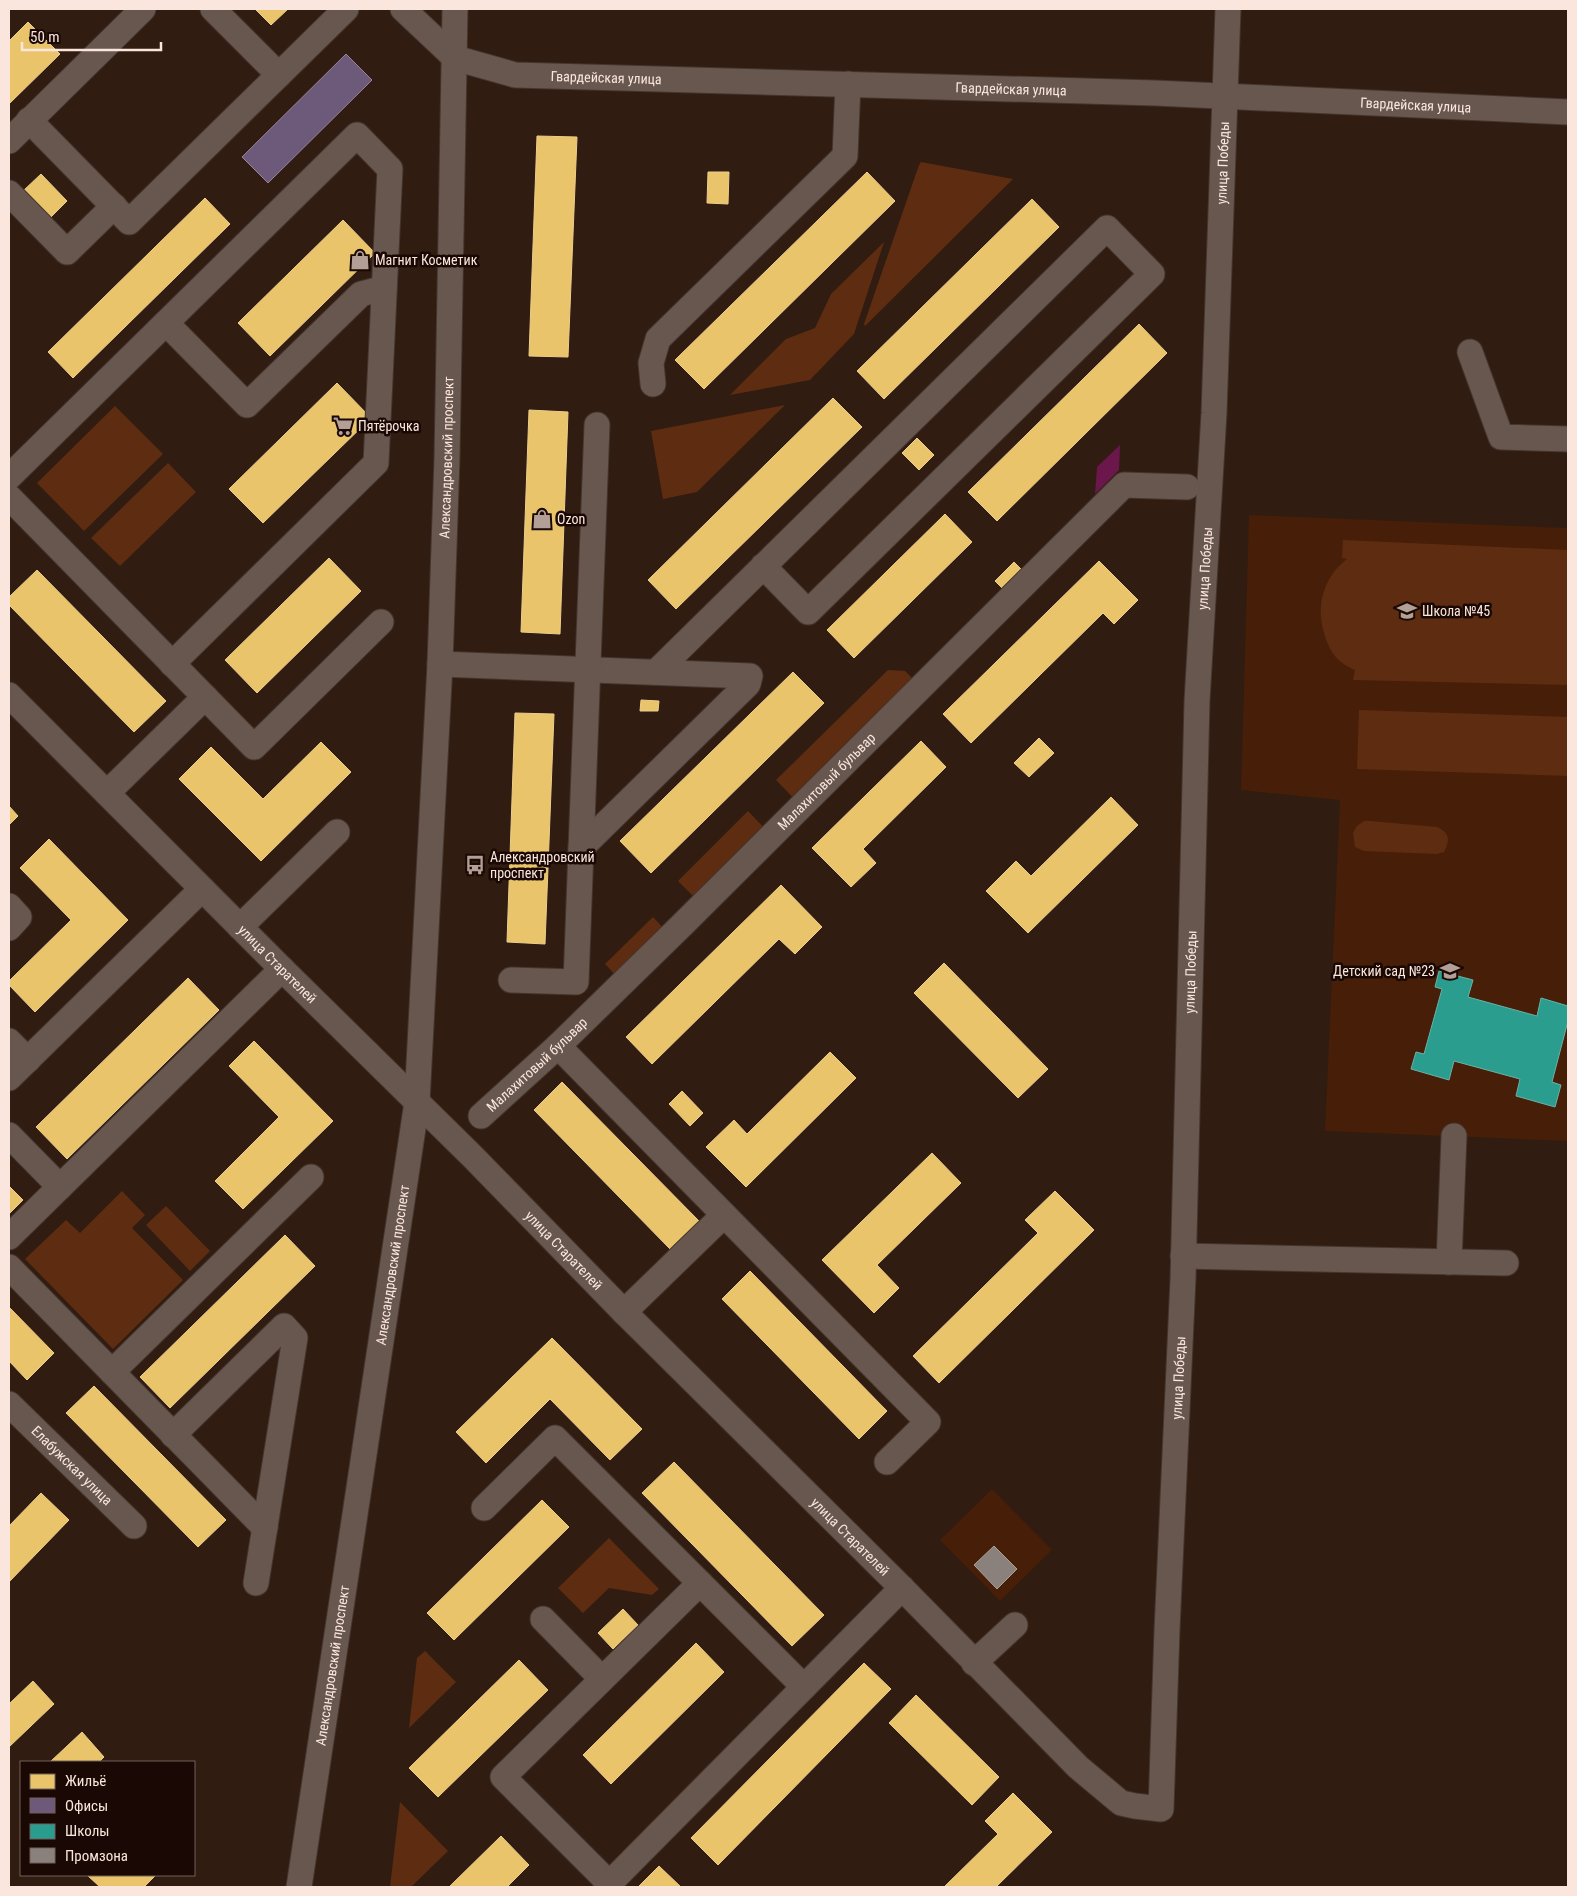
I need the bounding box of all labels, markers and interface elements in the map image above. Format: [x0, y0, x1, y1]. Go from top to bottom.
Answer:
scale bar [22, 20, 161, 52]
text: 50 m [30, 28, 60, 46]
street label: Гвардейская улица [550, 68, 662, 87]
street label: Гвардейская улица [955, 79, 1067, 99]
street label: Гвардейская улица [1360, 94, 1472, 116]
street label: улица Победы [1213, 121, 1232, 205]
shop icon: Магнит Косметик [349, 249, 371, 271]
place label: Магнит Косметик [375, 252, 478, 268]
street label: Александровский проспект [436, 376, 456, 539]
supermarket icon: Пятёрочка [332, 415, 354, 437]
place label: Пятёрочка [358, 418, 420, 434]
shop icon: Ozon [531, 508, 553, 530]
place label: Ozon [557, 511, 585, 527]
street label: улица Победы [1194, 526, 1215, 610]
school or university icon: Школа №45 [1396, 600, 1418, 622]
place label: Школа №45 [1422, 603, 1490, 619]
street label: Малахитовый бульвар [774, 729, 878, 833]
place label: Александровский проспект [490, 849, 595, 881]
bus stop icon: Александровский проспект [464, 854, 486, 876]
street label: улица Старателей [235, 922, 320, 1006]
street label: улица Победы [1181, 930, 1199, 1014]
school or university icon: Детский сад №23 [1439, 960, 1461, 982]
place label: Детский сад №23 [1333, 963, 1435, 979]
street label: Малахитовый бульвар [483, 1014, 590, 1115]
street label: Александровский проспект [373, 1184, 412, 1346]
street label: улица Старателей [522, 1207, 606, 1293]
street label: улица Победы [1169, 1336, 1188, 1420]
street label: Елабужская улица [28, 1423, 116, 1508]
street label: улица Старателей [808, 1494, 893, 1579]
street label: Александровский проспект [312, 1584, 352, 1747]
legend [20, 1761, 195, 1876]
text: Жильё [65, 1772, 106, 1790]
text: Офисы [65, 1797, 108, 1815]
text: Школы [65, 1822, 110, 1840]
text: Промзона [65, 1847, 128, 1865]

